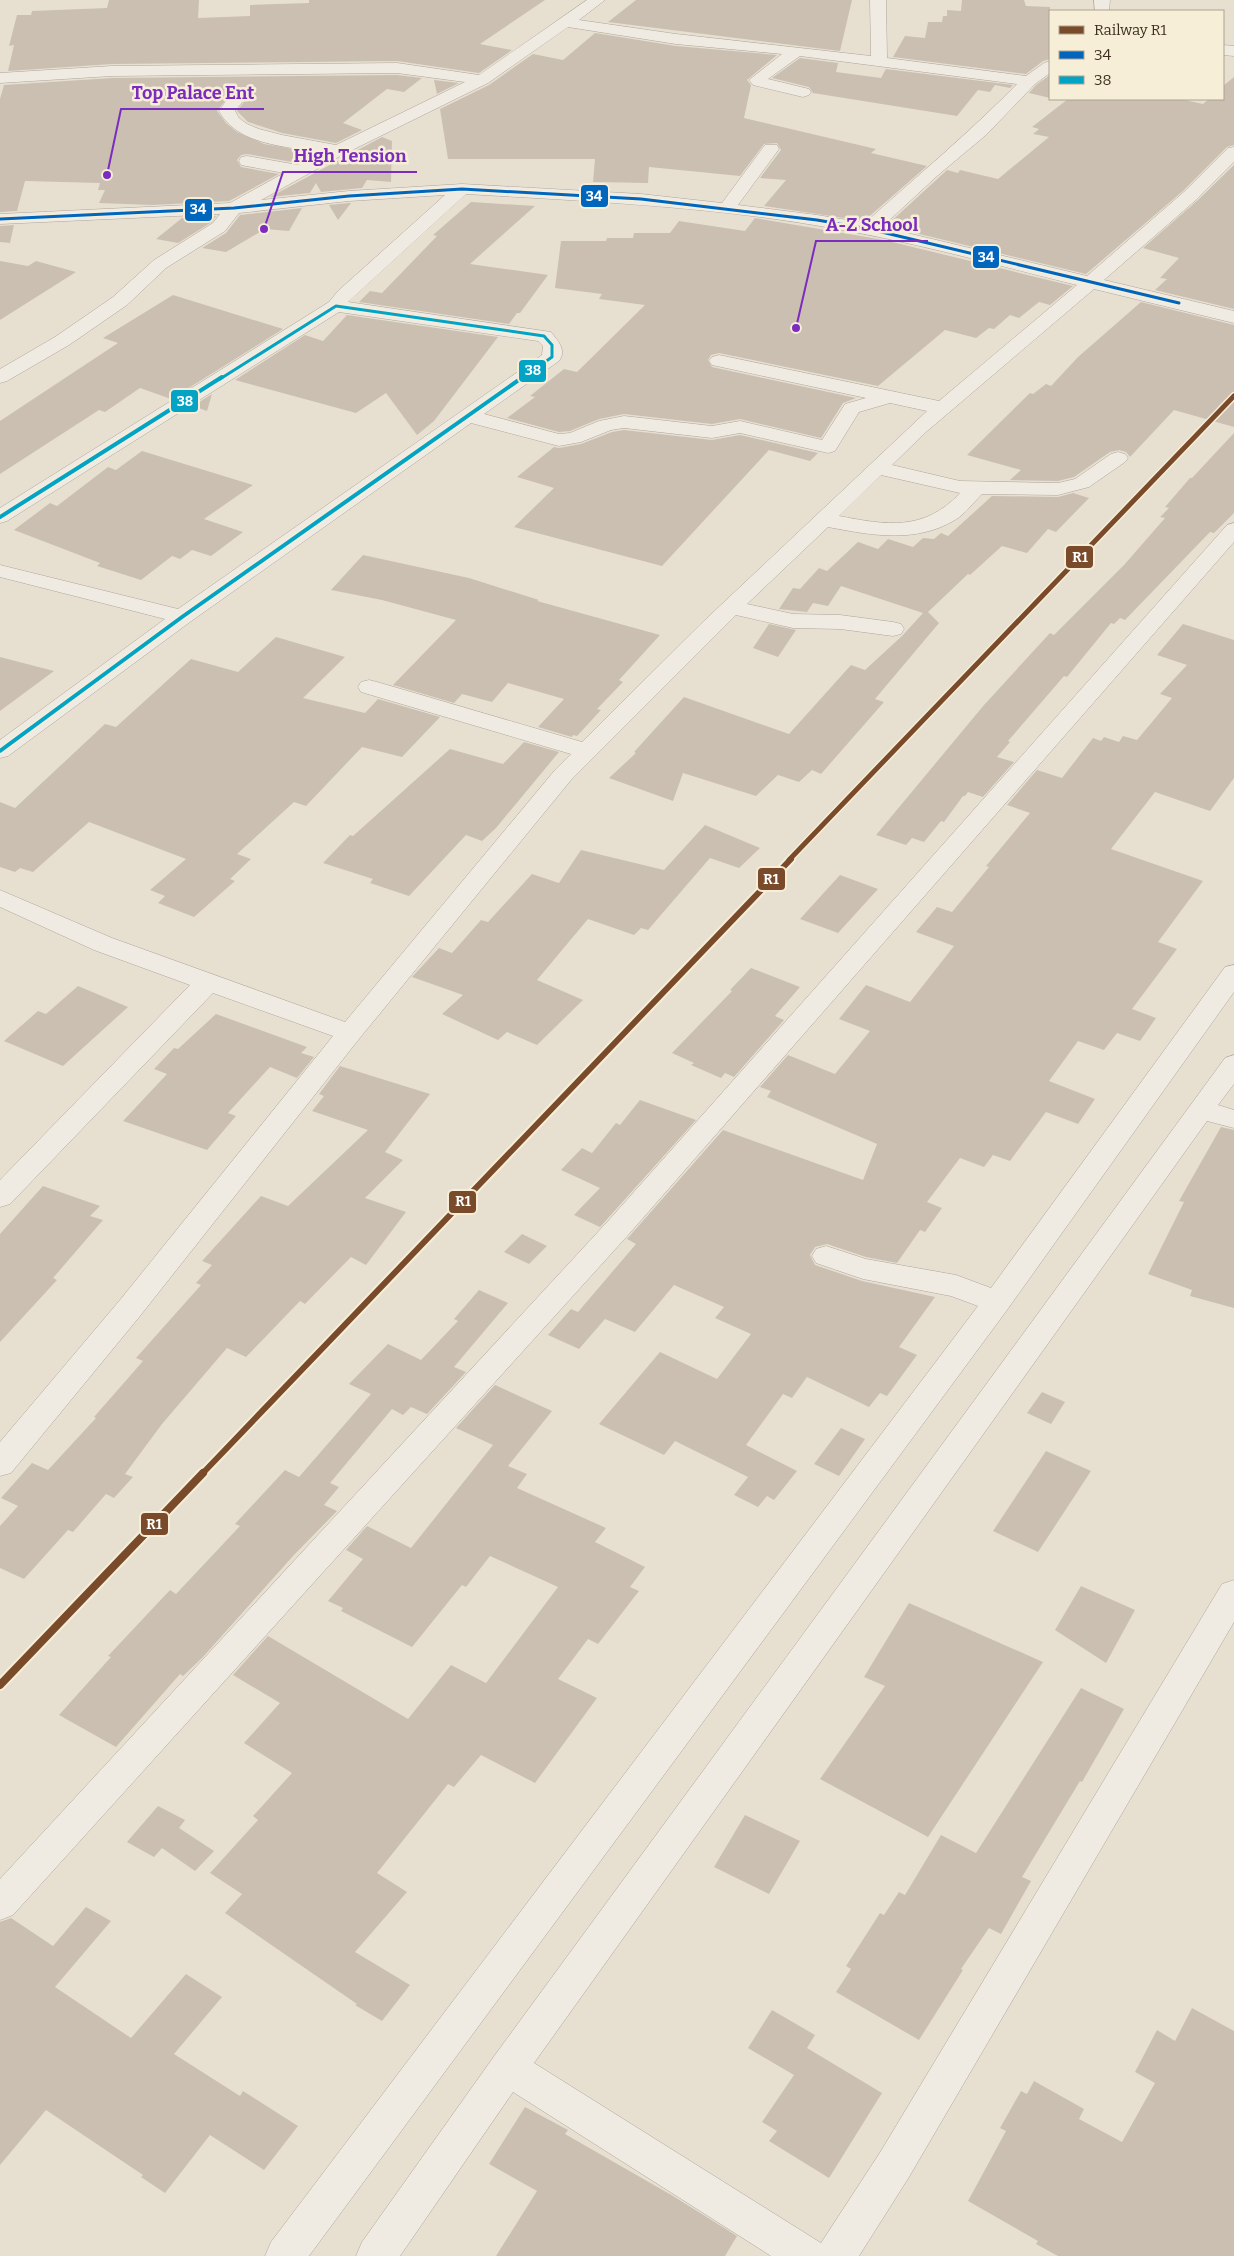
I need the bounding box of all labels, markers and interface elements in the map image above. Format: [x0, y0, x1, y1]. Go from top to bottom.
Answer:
legend [1049, 10, 1224, 100]
text: Railway R1 [1094, 21, 1167, 39]
text: 34 [1094, 46, 1112, 64]
text: 38 [1094, 71, 1112, 89]
callout: Top Palace Ent [121, 76, 264, 109]
text: Top Palace Ent [132, 82, 254, 104]
callout: High Tension [283, 139, 417, 172]
text: High Tension [293, 145, 407, 167]
line badge: 34 [580, 184, 609, 208]
text: 34 [586, 188, 603, 205]
line badge: 34 [184, 198, 213, 222]
text: 34 [190, 201, 207, 218]
callout: A-Z School [816, 208, 928, 241]
text: A-Z School [826, 214, 919, 236]
line badge: 34 [972, 245, 1000, 269]
text: 34 [978, 249, 995, 266]
line badge: 38 [518, 359, 547, 383]
text: 38 [525, 362, 541, 379]
line badge: 38 [170, 389, 199, 413]
text: 38 [177, 393, 193, 410]
line badge: R1 [1065, 545, 1094, 569]
text: R1 [1072, 549, 1088, 566]
line badge: R1 [757, 867, 786, 891]
text: R1 [763, 871, 779, 888]
line badge: R1 [448, 1190, 477, 1214]
text: R1 [455, 1193, 471, 1210]
line badge: R1 [140, 1512, 169, 1536]
text: R1 [146, 1516, 162, 1533]

